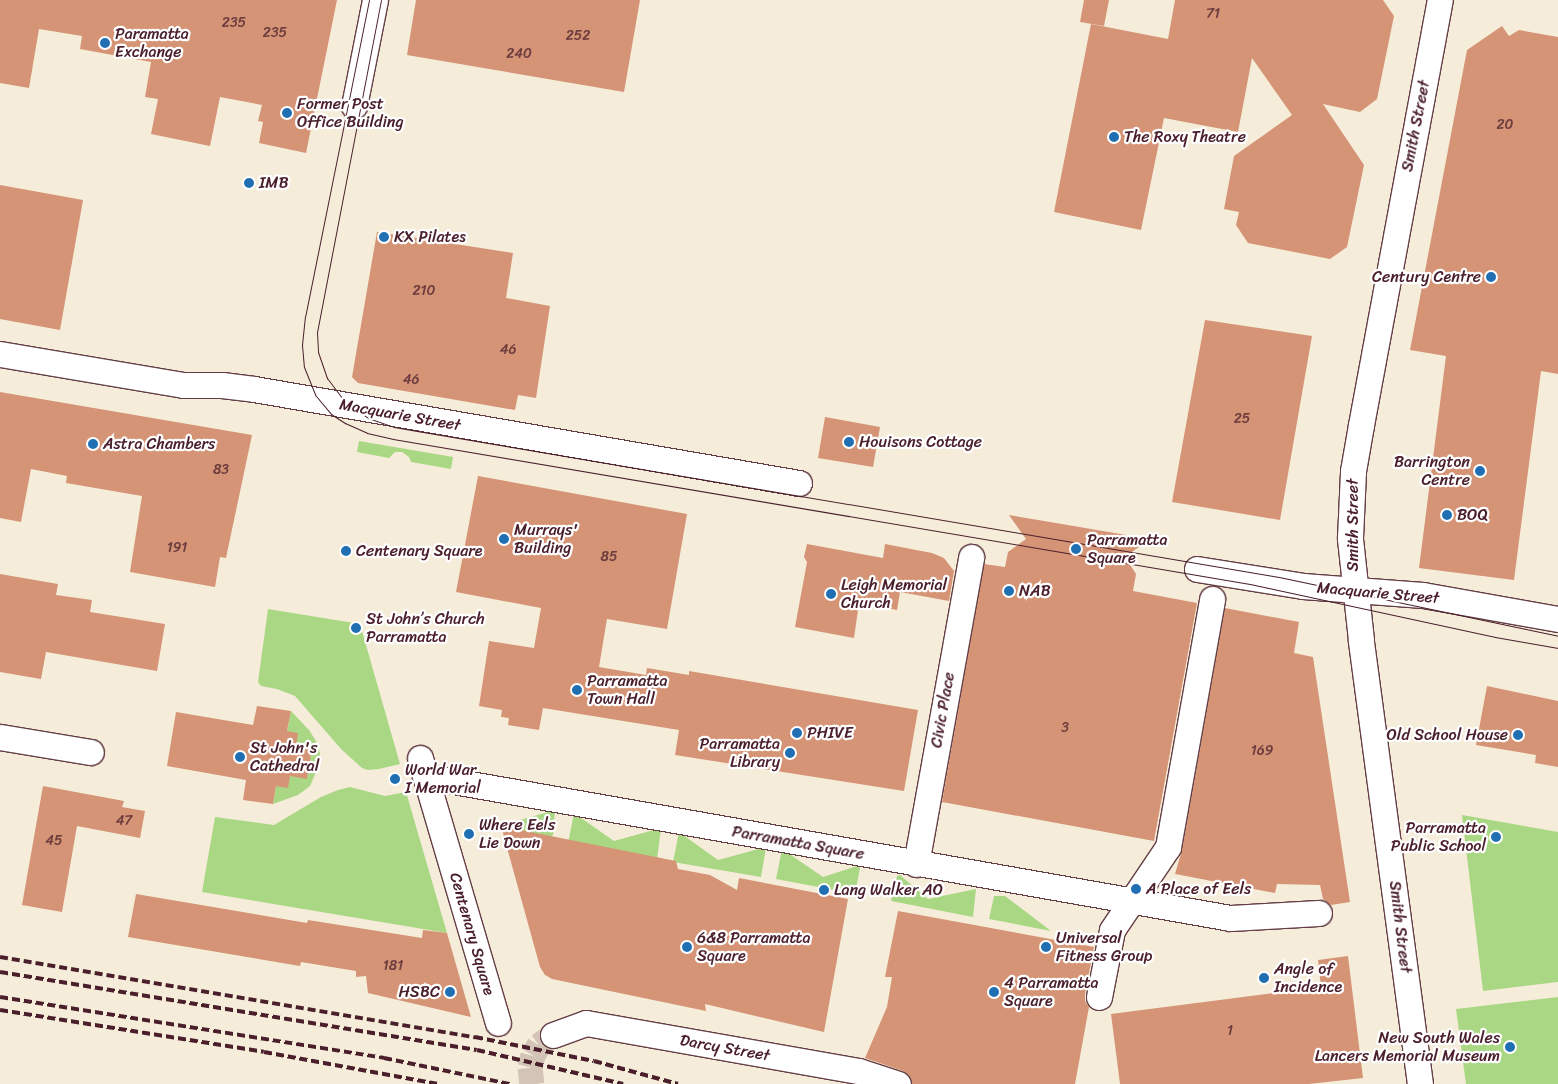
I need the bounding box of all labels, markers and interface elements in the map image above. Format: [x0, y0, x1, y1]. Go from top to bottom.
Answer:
house number: 71 [1206, 6, 1220, 22]
house number: 235 [222, 15, 246, 31]
place label: Paramatta Exchange [115, 24, 189, 62]
house number: 235 [263, 25, 287, 41]
house number: 252 [566, 28, 590, 44]
marker: Paramatta Exchange [99, 37, 111, 49]
house number: 240 [506, 46, 532, 62]
street label: Smith Street [1398, 79, 1434, 173]
place label: Former Post Office Building [297, 94, 404, 132]
marker: Former Post Office Building [281, 107, 293, 119]
house number: 20 [1497, 117, 1513, 133]
place label: The Roxy Theatre [1124, 127, 1247, 147]
marker: The Roxy Theatre [1108, 131, 1120, 143]
place label: IMB [259, 173, 289, 193]
marker: IMB [243, 177, 255, 189]
place label: KX Pilates [394, 227, 466, 247]
marker: KX Pilates [378, 231, 390, 243]
place label: Century Centre [1371, 267, 1481, 287]
marker: Century Centre [1485, 271, 1497, 283]
house number: 210 [413, 283, 435, 299]
house number: 46 [500, 342, 516, 358]
house number: 46 [403, 372, 419, 388]
street label: Macquarie Street [338, 395, 462, 435]
house number: 25 [1234, 411, 1250, 427]
place label: Houisons Cottage [859, 432, 981, 452]
place label: Astra Chambers [103, 434, 216, 454]
marker: Houisons Cottage [843, 436, 855, 448]
marker: Astra Chambers [87, 438, 99, 450]
place label: Barrington Centre [1394, 452, 1470, 490]
house number: 83 [213, 462, 229, 478]
marker: Barrington Centre [1474, 465, 1486, 477]
street label: Smith Street [1343, 479, 1363, 571]
place label: BOQ [1457, 505, 1488, 525]
marker: BOQ [1441, 509, 1453, 521]
place label: Murrays' Building [514, 520, 578, 558]
place label: Parramatta Square [1087, 530, 1167, 568]
marker: Murrays' Building [498, 533, 510, 545]
house number: 191 [167, 540, 187, 556]
place label: Centenary Square [356, 541, 483, 561]
marker: Parramatta Square [1069, 542, 1083, 556]
marker: Centenary Square [340, 545, 352, 557]
house number: 85 [601, 549, 617, 565]
place label: Leigh Memorial Church [841, 575, 947, 613]
street label: Macquarie Street [1316, 578, 1440, 608]
place label: NAB [1019, 581, 1051, 601]
marker: NAB [1003, 585, 1015, 597]
marker: Leigh Memorial Church [825, 588, 837, 600]
place label: St John’s Church Parramatta [366, 609, 484, 647]
marker: St John’s Church Parramatta [350, 622, 362, 634]
street label: Civic Place [927, 670, 959, 750]
place label: Parramatta Town Hall [587, 671, 667, 709]
marker: Parramatta Town Hall [571, 684, 583, 696]
house number: 3 [1061, 720, 1069, 736]
place label: PHIVE [807, 723, 853, 743]
place label: Old School House [1386, 725, 1508, 745]
marker: PHIVE [791, 727, 803, 739]
marker: Old School House [1512, 729, 1524, 741]
place label: Parramatta Library [700, 734, 780, 772]
place label: St John's Cathedral [250, 738, 319, 776]
house number: 169 [1251, 743, 1273, 759]
marker: Parramatta Library [784, 747, 796, 759]
marker: St John's Cathedral [234, 751, 246, 763]
place label: World War I Memorial [405, 760, 481, 798]
marker: World War I Memorial [389, 773, 401, 785]
house number: 47 [116, 813, 132, 829]
place label: Where Eels Lie Down [479, 815, 556, 853]
place label: Parramatta Public School [1391, 818, 1486, 856]
street label: Parramatta Square [731, 822, 865, 864]
marker: Where Eels Lie Down [463, 828, 475, 840]
marker: Parramatta Public School [1490, 831, 1502, 843]
house number: 45 [45, 833, 63, 849]
street label: Centenary Square [445, 871, 499, 997]
place label: A Place of Eels [1146, 879, 1252, 899]
place label: Lang Walker AO [834, 880, 944, 900]
street label: Smith Street [1385, 880, 1415, 974]
marker: A Place of Eels [1130, 883, 1142, 895]
marker: Lang Walker AO [818, 884, 830, 896]
place label: 6&8 Parramatta Square [697, 928, 811, 966]
place label: Universal Fitness Group [1056, 928, 1153, 966]
marker: 6&8 Parramatta Square [681, 941, 693, 953]
marker: Universal Fitness Group [1040, 941, 1052, 953]
house number: 181 [383, 958, 403, 974]
place label: Angle of Incidence [1274, 959, 1342, 997]
marker: Angle of Incidence [1258, 972, 1270, 984]
place label: 4 Parramatta Square [1004, 973, 1099, 1011]
place label: HSBC [398, 982, 440, 1002]
marker: HSBC [444, 986, 456, 998]
marker: 4 Parramatta Square [988, 986, 1000, 998]
house number: 1 [1227, 1023, 1233, 1039]
place label: New South Wales Lancers Memorial Museum [1314, 1028, 1500, 1066]
street label: Darcy Street [679, 1031, 771, 1065]
marker: New South Wales Lancers Memorial Museum [1504, 1041, 1516, 1053]

